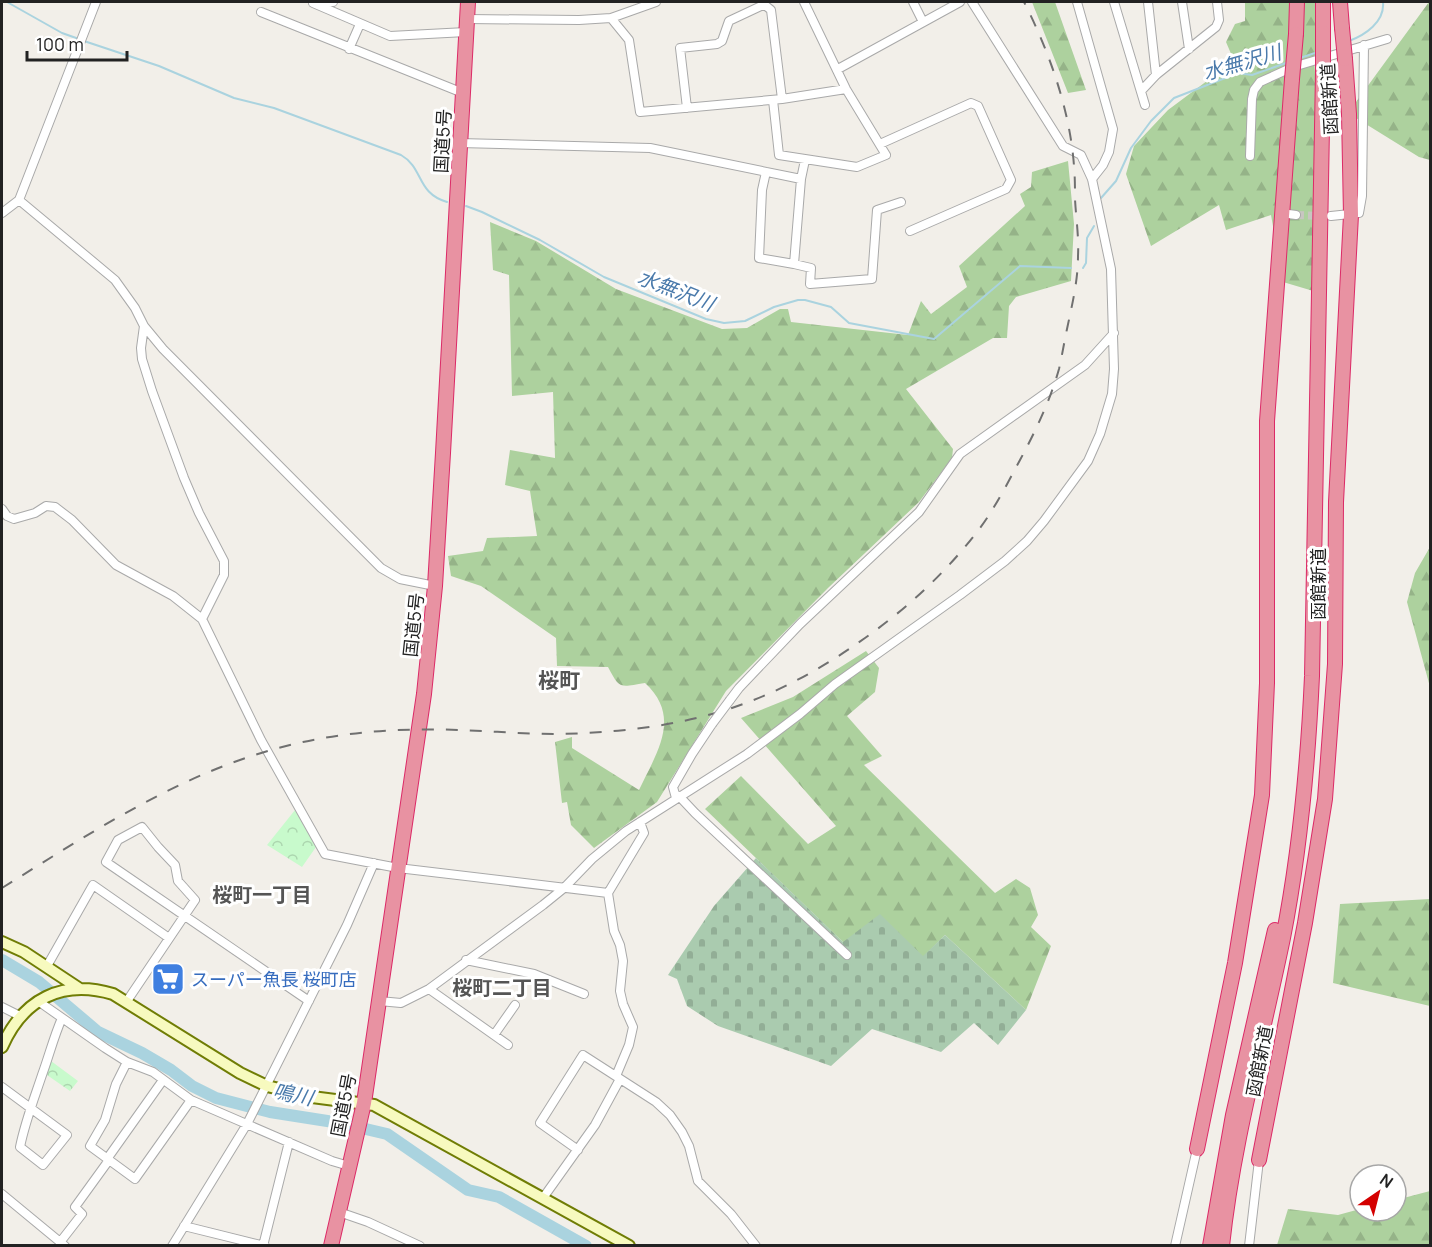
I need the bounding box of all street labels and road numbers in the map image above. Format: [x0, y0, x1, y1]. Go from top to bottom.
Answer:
street label: 函館新道 [1315, 62, 1343, 136]
street label: 国道5号 [428, 108, 456, 174]
street label: 函館新道 [1306, 548, 1330, 620]
street label: 国道5号 [398, 592, 428, 658]
street label: 函館新道 [1240, 1023, 1278, 1099]
street label: 国道5号 [325, 1071, 361, 1139]

